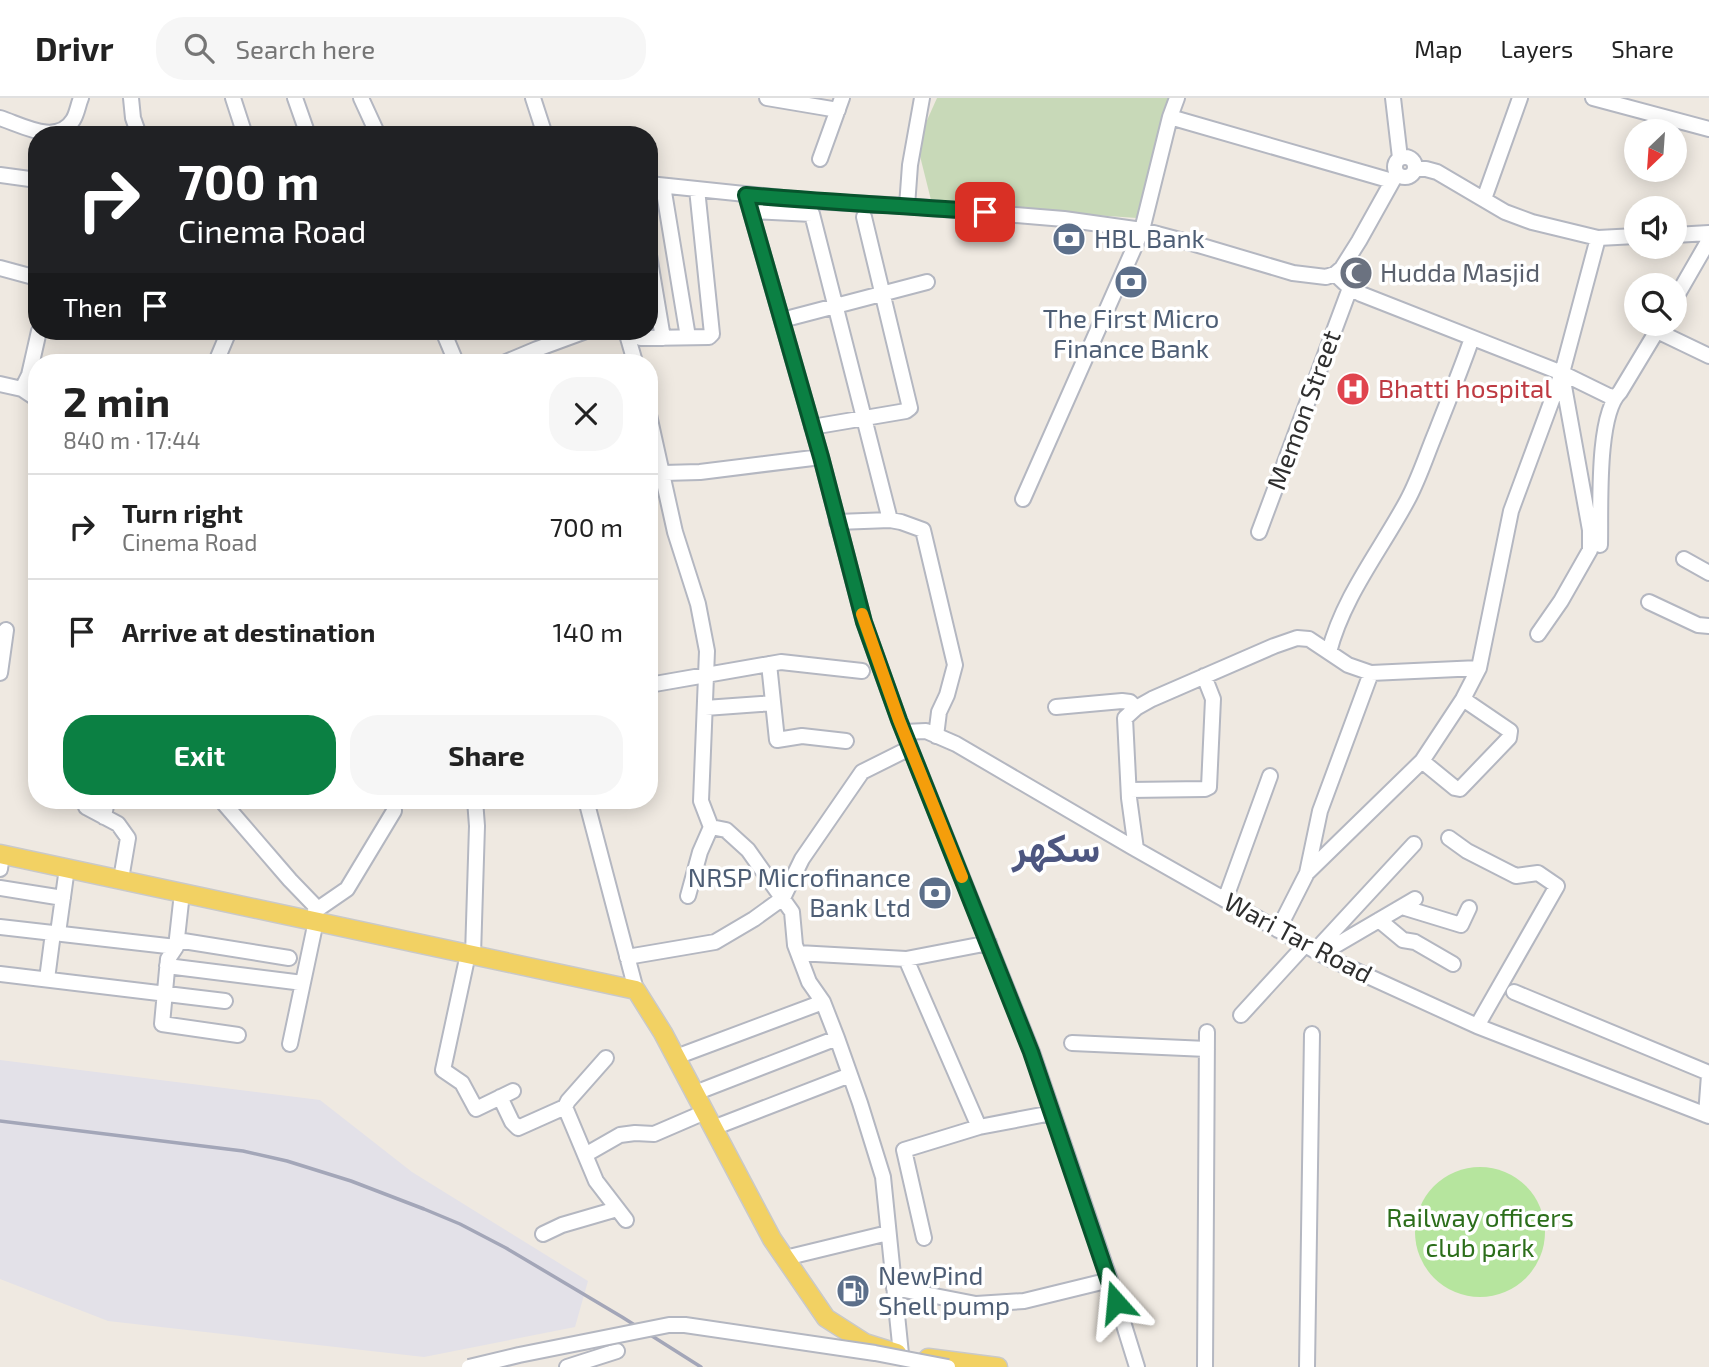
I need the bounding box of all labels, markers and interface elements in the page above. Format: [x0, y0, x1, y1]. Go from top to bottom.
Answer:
search box [156, 17, 646, 80]
text: Drivr [35, 28, 114, 68]
icon: search [180, 29, 218, 67]
text: Search here [236, 33, 375, 64]
text: Map [1414, 34, 1462, 63]
text: Layers [1500, 34, 1573, 63]
text: Share [1611, 34, 1674, 63]
north arrow [1624, 119, 1687, 182]
map controls [1624, 119, 1687, 336]
text: 700 m [178, 151, 319, 210]
icon: right [63, 154, 154, 245]
pin [955, 182, 1015, 242]
icon: arrive [966, 193, 1004, 231]
button: sound [1624, 196, 1687, 259]
text: Cinema Road [178, 211, 366, 249]
bank icon: HBL Bank [1050, 220, 1088, 258]
place label: HBL Bank [1094, 222, 1205, 253]
mosque icon: Hudda Masjid [1337, 254, 1375, 292]
place label: Hudda Masjid [1380, 256, 1540, 287]
bank icon: The First Micro Finance Bank [1112, 263, 1150, 301]
button: search [1624, 273, 1687, 336]
icon: arrive [136, 287, 174, 325]
text: Then [63, 291, 122, 322]
place label: The First Micro Finance Bank [1043, 302, 1219, 363]
street label: Memon Street [1259, 325, 1346, 493]
hospital icon: Bhatti hospital [1334, 370, 1372, 408]
place label: Bhatti hospital [1378, 372, 1552, 403]
text: 2 min [63, 375, 170, 425]
button: close [549, 377, 623, 451]
text: 840 m · 17:44 [63, 426, 201, 454]
text: Turn right [122, 497, 243, 528]
icon: right [63, 508, 101, 546]
text: 700 m [550, 511, 623, 542]
text: Cinema Road [122, 528, 257, 556]
icon: arrive [63, 613, 101, 651]
text: Arrive at destination [122, 616, 375, 647]
text: 140 m [552, 616, 623, 647]
button: Exit [63, 715, 336, 795]
button: Share [350, 715, 623, 795]
district label: سکھر [1011, 822, 1100, 873]
place label: NRSP Microfinance Bank Ltd [688, 861, 911, 922]
bank icon: NRSP Microfinance Bank Ltd [916, 874, 954, 912]
street label: Wari Tar Road [1219, 885, 1378, 989]
park label: Railway officers club park [1386, 1201, 1574, 1262]
place label: NewPind Shell pump [878, 1259, 1010, 1320]
position arrow [1079, 1265, 1153, 1339]
fuel station icon: NewPind Shell pump [834, 1272, 872, 1310]

